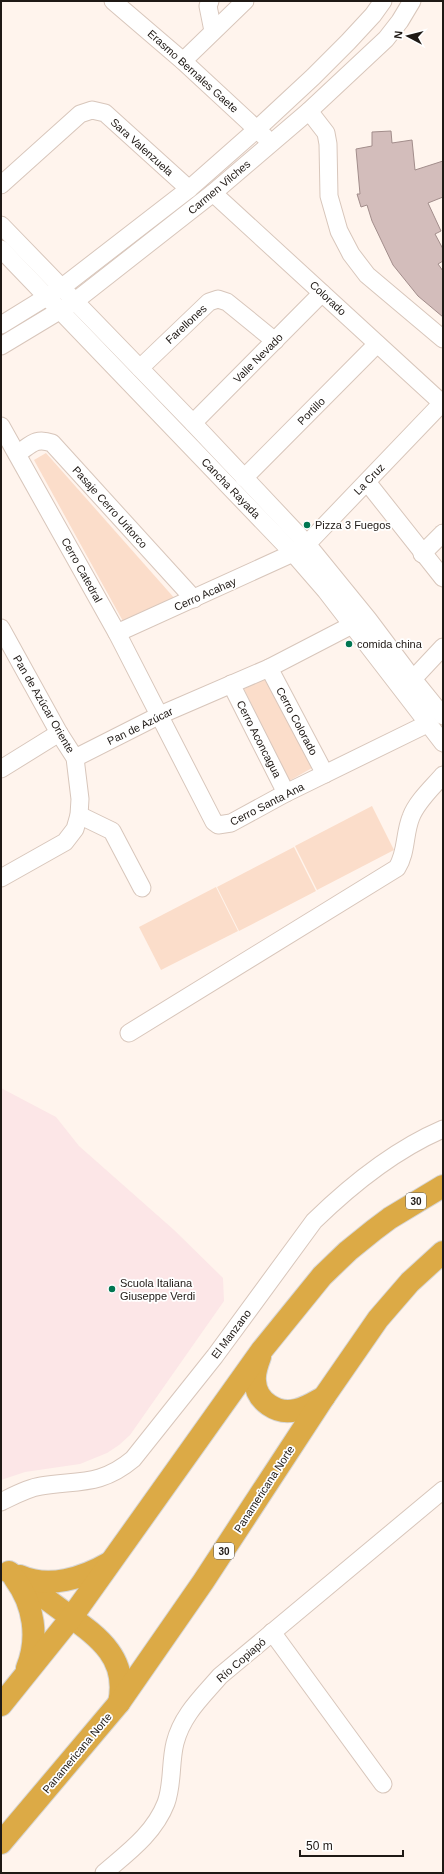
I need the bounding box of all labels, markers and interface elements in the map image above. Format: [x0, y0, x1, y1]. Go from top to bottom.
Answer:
north arrow [388, 16, 428, 56]
street label: Erasmo Bernales Gaete [145, 27, 241, 115]
text: N [392, 30, 405, 39]
street label: Sara Valenzuela [108, 116, 176, 179]
street label: Carmen Vilches [185, 157, 253, 216]
street label: Colorado [308, 278, 348, 318]
street label: Farellones [163, 302, 209, 346]
street label: Valle Nevado [231, 331, 285, 385]
street label: Portillo [295, 395, 327, 427]
street label: Cancha Rayada [199, 455, 263, 521]
street label: La Cruz [351, 461, 387, 497]
street label: Pasaje Cerro Uritorco [70, 464, 150, 550]
place label: Pizza 3 Fuegos [315, 519, 391, 531]
marker: Pizza 3 Fuegos [302, 520, 312, 530]
street label: Cerro Catedral [59, 536, 105, 604]
street label: Cerro Acahay [172, 575, 238, 613]
place label: comida china [357, 638, 423, 650]
marker: comida china [344, 639, 354, 649]
street label: Pan de Azúcar Oriente [11, 653, 77, 755]
street label: Cerro Colorado [274, 685, 320, 757]
street label: Cerro Aconcagua [234, 698, 284, 780]
street label: Pan de Azúcar [105, 705, 175, 747]
street label: Cerro Santa Ana [228, 780, 307, 828]
road number: 30 [406, 1193, 426, 1209]
place label: Scuola Italiana Giuseppe Verdi [120, 1277, 195, 1302]
marker: Scuola Italiana Giuseppe Verdi [107, 1284, 117, 1294]
street label: El Manzano [209, 1307, 253, 1361]
street label: Panamericana Norte [231, 1443, 297, 1535]
road number: 30 [214, 1543, 234, 1559]
street label: Río Copiapó [214, 1635, 268, 1685]
street label: Panamericana Norte [40, 1710, 114, 1796]
scale bar [300, 1832, 403, 1858]
text: 50 m [306, 1839, 333, 1853]

